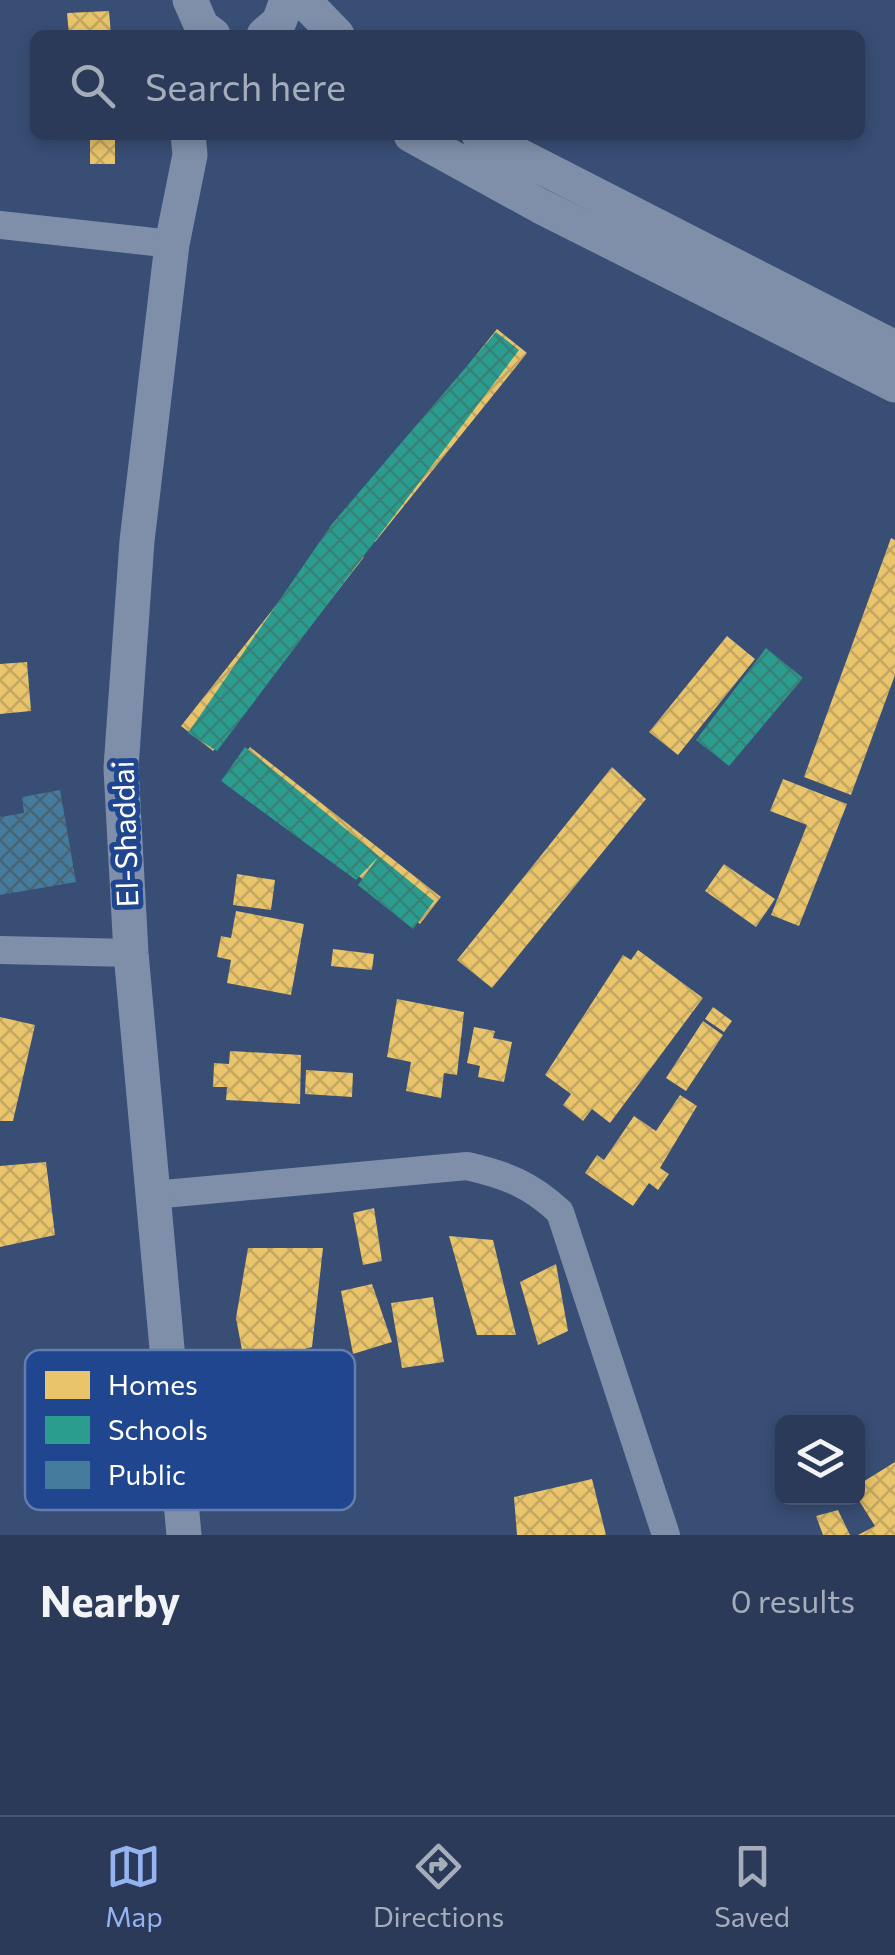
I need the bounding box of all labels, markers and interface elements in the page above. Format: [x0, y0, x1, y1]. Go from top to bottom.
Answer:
search box [30, 30, 865, 140]
icon: search [65, 58, 120, 113]
text: Search here [145, 62, 346, 109]
street label: El-Shaddai [102, 760, 145, 908]
legend [25, 1350, 355, 1510]
text: Homes [108, 1367, 198, 1401]
text: Schools [108, 1412, 208, 1446]
map controls [775, 1415, 865, 1505]
button: layers [775, 1415, 865, 1505]
text: Public [108, 1457, 186, 1491]
text: Nearby [40, 1574, 180, 1626]
text: 0 results [731, 1580, 855, 1620]
tab: Map [105, 1839, 163, 1933]
tab: Directions [373, 1839, 504, 1933]
tab: Saved [714, 1839, 790, 1933]

